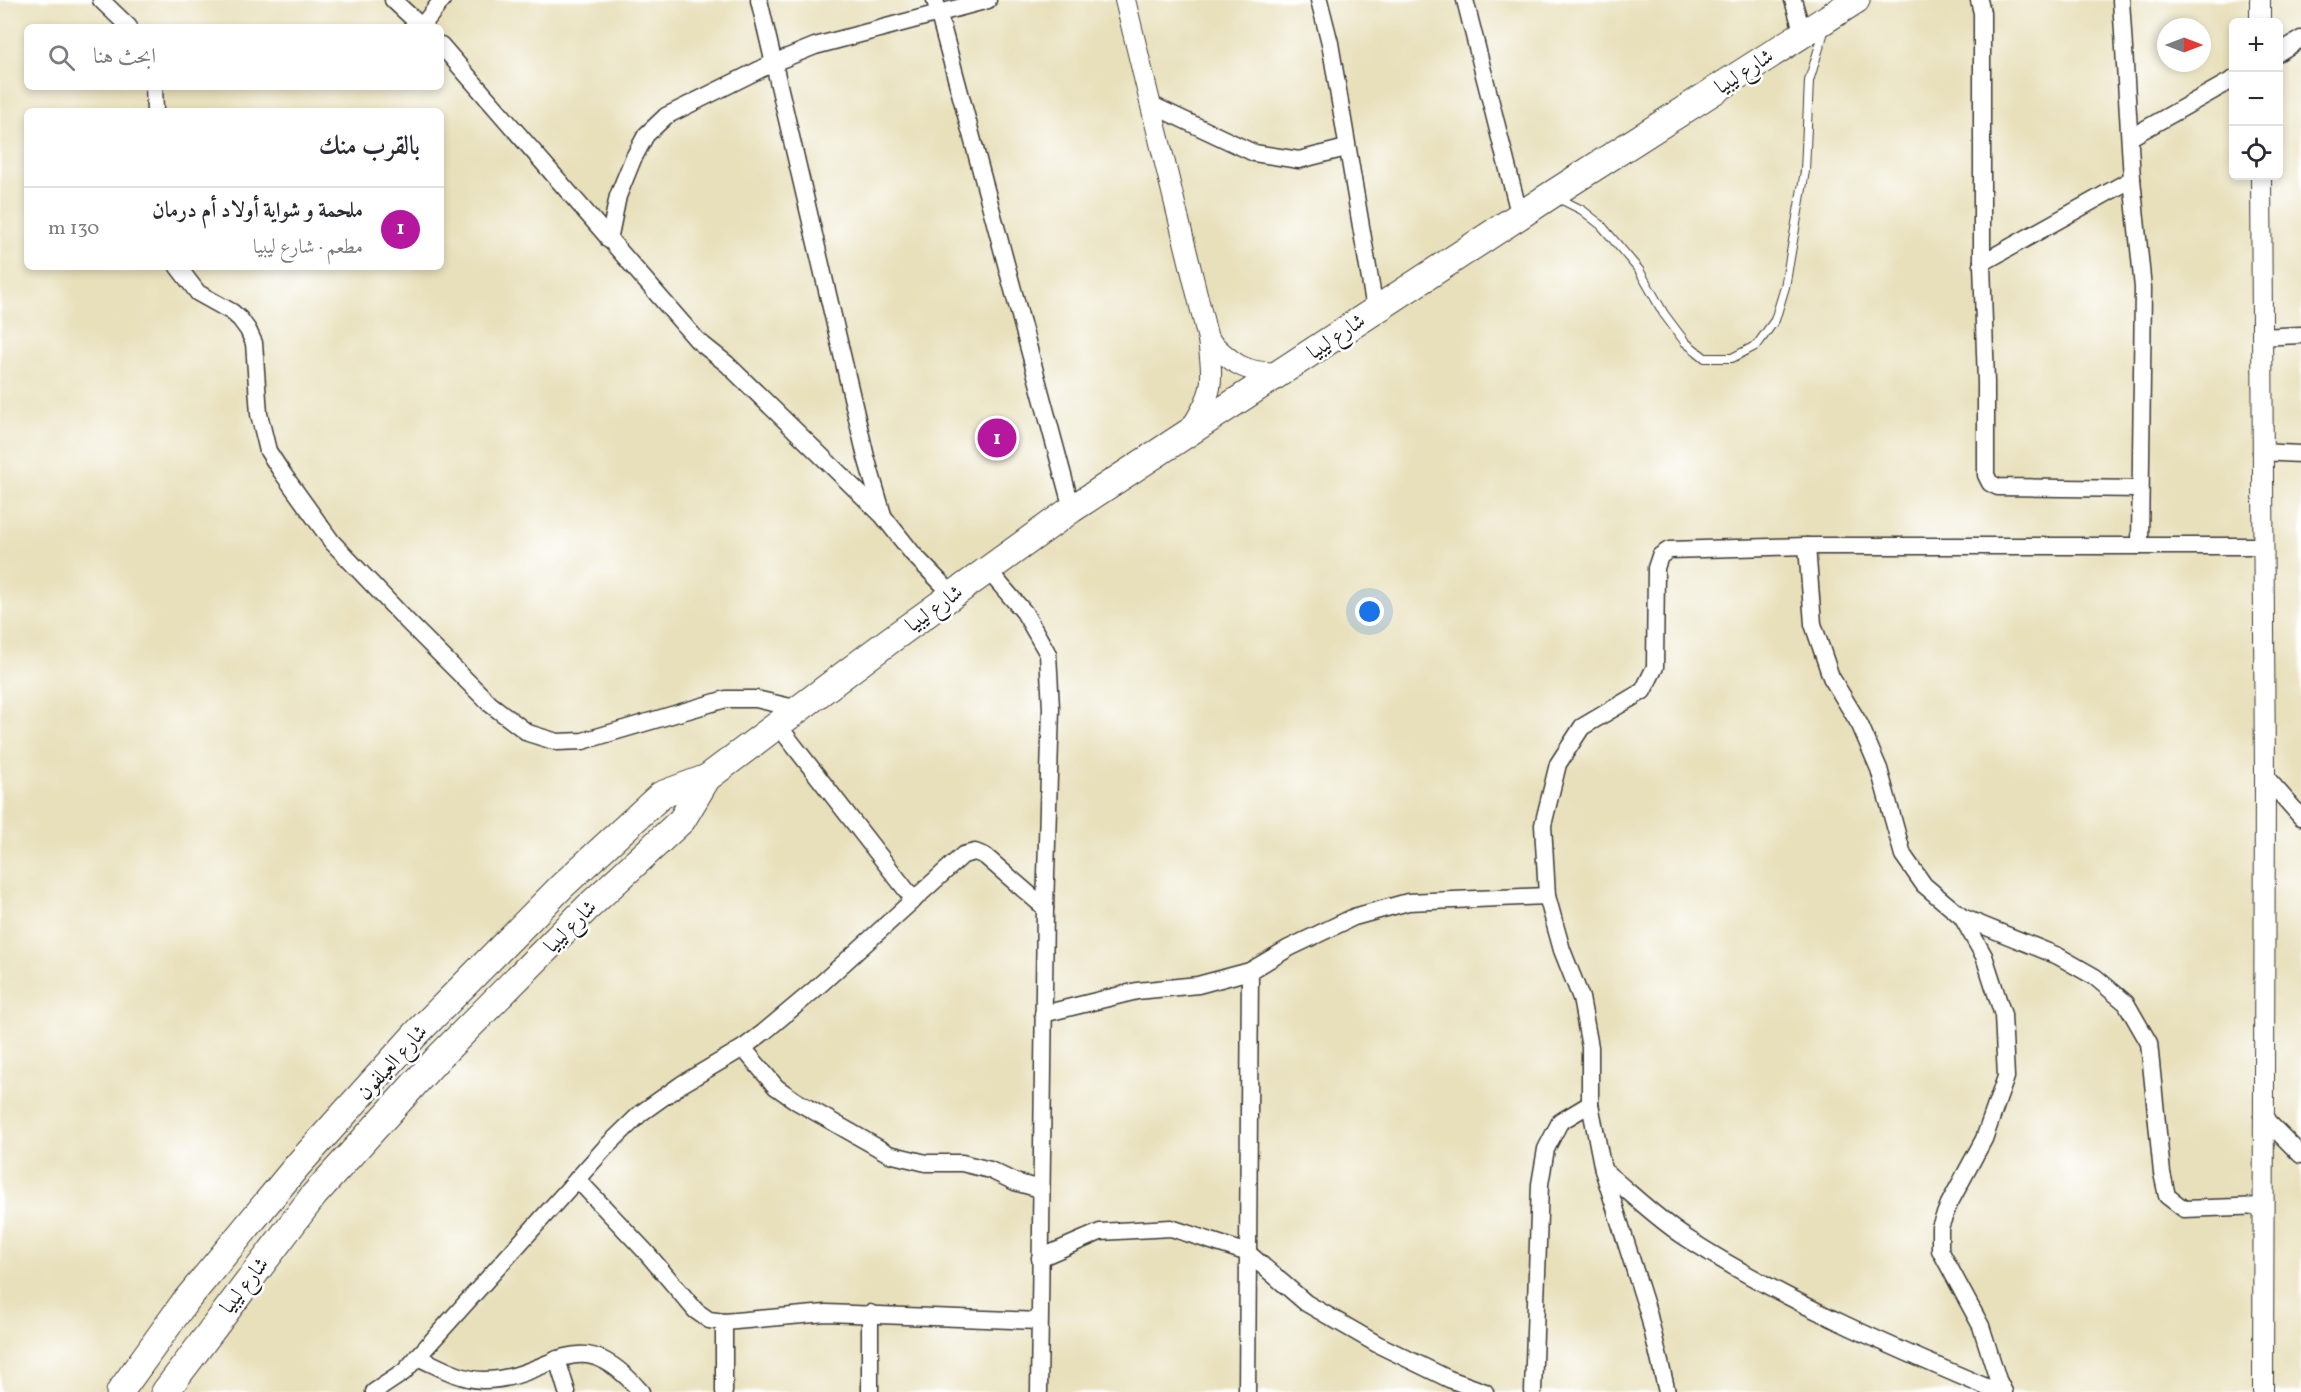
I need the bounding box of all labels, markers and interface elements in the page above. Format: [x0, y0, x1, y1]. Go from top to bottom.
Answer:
north arrow [2157, 18, 2211, 72]
map controls [2229, 18, 2283, 180]
button: + [2229, 18, 2283, 72]
search box [24, 24, 444, 90]
icon: search [45, 41, 78, 74]
text: ابحث هنا [93, 42, 156, 73]
street label: شارع ليبيا [1710, 43, 1781, 104]
button: − [2229, 72, 2283, 126]
button: locate [2229, 126, 2283, 180]
text: بالقرب منك [319, 129, 420, 165]
text: ملحمة و شواية أولاد أم درمان [152, 196, 363, 227]
text: 130 m [48, 215, 99, 243]
text: 1 [396, 215, 405, 243]
text: مطعم · شارع ليبيا [253, 234, 363, 262]
street label: شارع ليبيا [1302, 307, 1373, 369]
pin: 1 [978, 416, 1016, 460]
street label: شارع ليبيا [900, 579, 971, 642]
your location [1355, 597, 1384, 626]
street label: شارع ليبيا [538, 894, 606, 962]
street label: شارع العيلفون [351, 1019, 437, 1109]
street label: شارع ليبيا [214, 1252, 278, 1322]

